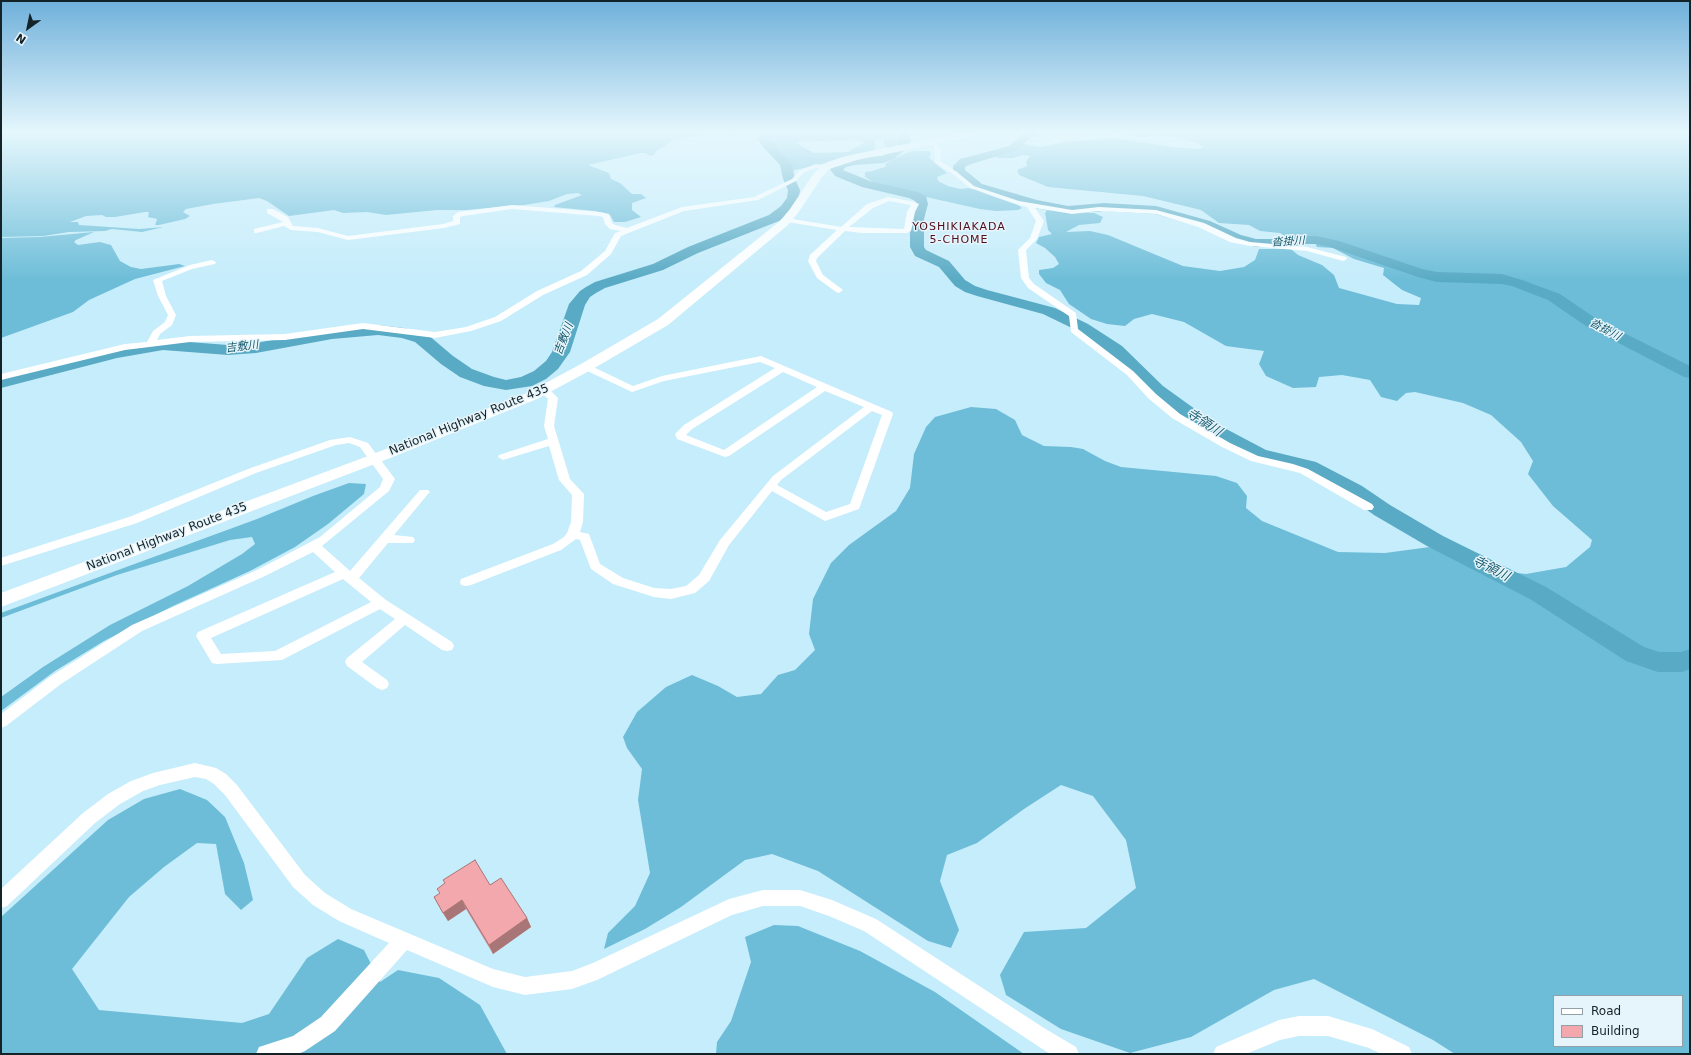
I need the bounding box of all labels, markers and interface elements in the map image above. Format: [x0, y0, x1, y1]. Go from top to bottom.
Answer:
north arrow [8, 8, 48, 48]
text: N [14, 31, 29, 46]
district label: YOSHIKIAKADA 5-CHOME [912, 220, 1006, 246]
water label: 沓掛川 [1271, 235, 1305, 249]
water label: 沓掛川 [1587, 316, 1623, 344]
water label: 吉敷川 [552, 321, 576, 357]
water label: 吉敷川 [225, 338, 259, 356]
street label: National Highway Route 435 [387, 381, 551, 459]
water label: 寺領川 [1183, 406, 1225, 440]
street label: National Highway Route 435 [85, 500, 249, 574]
water label: 寺領川 [1470, 553, 1512, 585]
legend [1553, 995, 1683, 1047]
text: Road [1591, 1004, 1621, 1018]
text: Building [1591, 1024, 1640, 1038]

